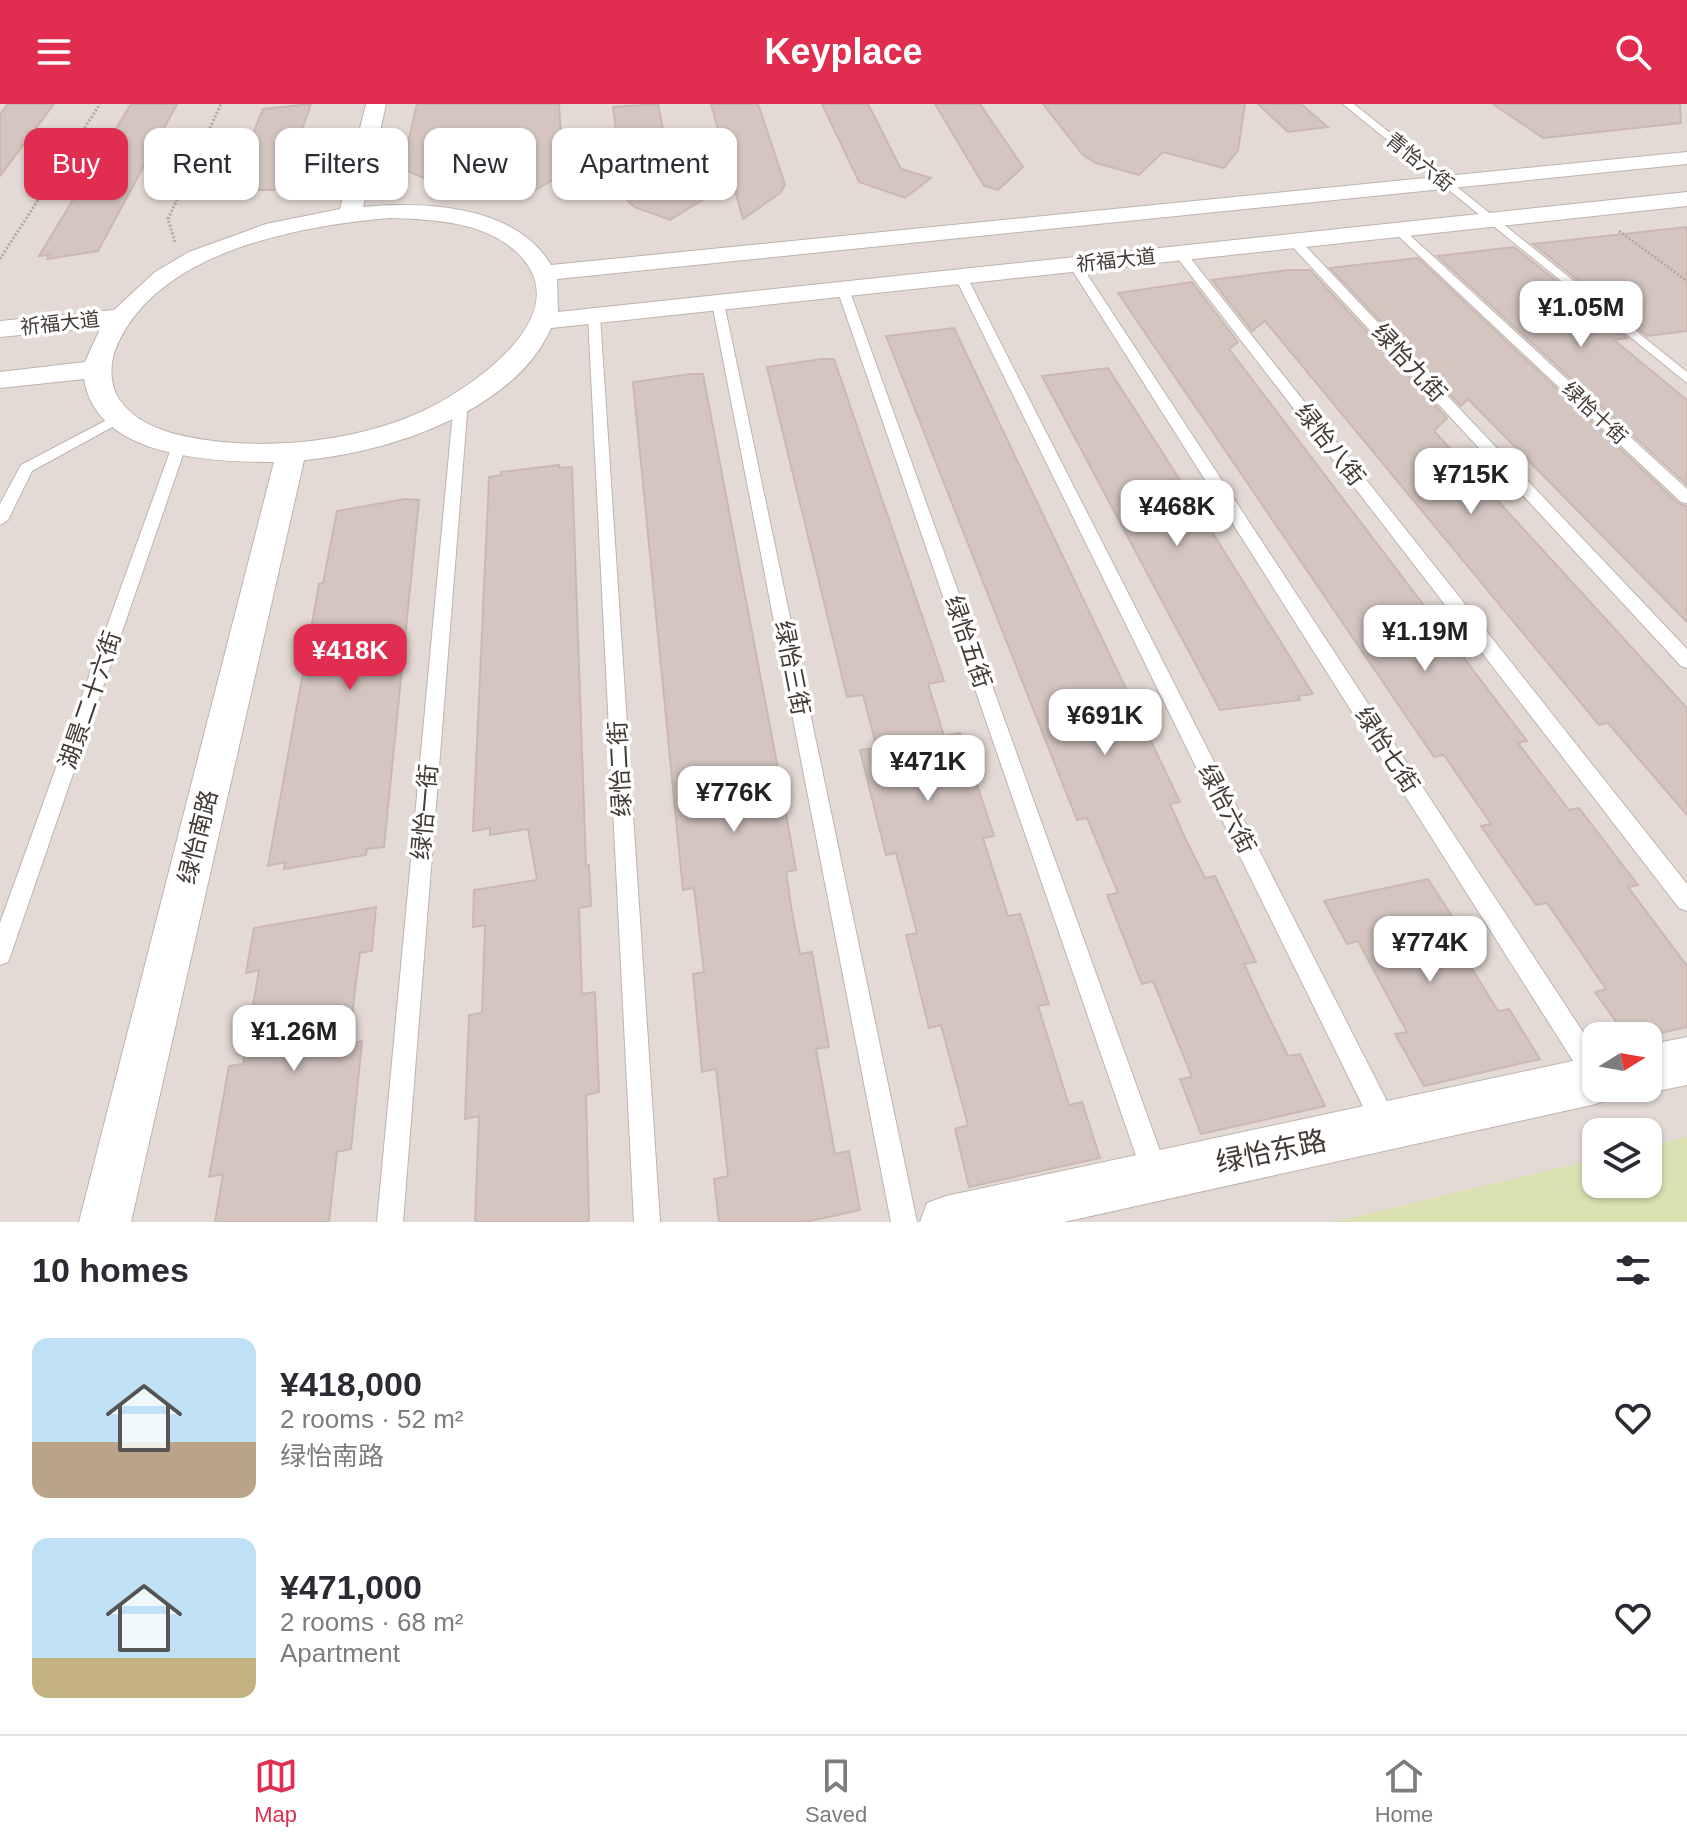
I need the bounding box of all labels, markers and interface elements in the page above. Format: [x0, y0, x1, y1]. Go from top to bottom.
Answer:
icon: menu [32, 30, 76, 74]
icon: search [1611, 30, 1655, 74]
text: Keyplace [764, 31, 923, 72]
chip: Buy [24, 128, 128, 200]
chip: Rent [144, 128, 259, 200]
chip: Filters [275, 128, 408, 200]
chip: New [424, 128, 536, 200]
chip: Apartment [552, 128, 737, 200]
street label: 青怡六街 [1382, 128, 1458, 196]
street label: 祈福大道 [1075, 245, 1157, 275]
pin: ¥1.05M [1516, 281, 1646, 349]
text: ¥1.05M [1538, 292, 1624, 322]
street label: 祈福大道 [19, 308, 101, 338]
street label: 绿怡九街 [1367, 318, 1452, 407]
street label: 绿怡十街 [1558, 378, 1632, 448]
street label: 绿怡八街 [1290, 399, 1371, 491]
pin: ¥715K [1415, 448, 1527, 516]
text: ¥715K [1433, 459, 1509, 489]
pin: ¥468K [1121, 480, 1233, 548]
text: ¥468K [1139, 491, 1215, 521]
street label: 绿怡五街 [940, 592, 997, 692]
pin: ¥1.19M [1360, 605, 1490, 673]
text: ¥1.19M [1382, 616, 1468, 646]
street label: 绿怡三街 [770, 618, 815, 718]
pin: ¥418K [294, 624, 406, 692]
street label: 湖景二十六街 [53, 627, 126, 772]
text: ¥418K [312, 635, 388, 665]
pin: ¥691K [1049, 689, 1161, 757]
text: ¥691K [1067, 700, 1143, 730]
street label: 绿怡七街 [1350, 702, 1425, 797]
street label: 绿怡二街 [604, 720, 635, 818]
pin: ¥471K [872, 735, 984, 803]
text: ¥471K [890, 746, 966, 776]
street label: 绿怡六街 [1194, 760, 1261, 858]
street label: 绿怡一街 [407, 763, 442, 861]
pin: ¥776K [678, 766, 790, 834]
text: ¥776K [696, 777, 772, 807]
street label: 绿怡南路 [173, 787, 222, 887]
pin: ¥774K [1374, 916, 1486, 984]
text: ¥774K [1392, 927, 1468, 957]
pin: ¥1.26M [229, 1005, 359, 1073]
text: ¥1.26M [251, 1016, 337, 1046]
north arrow [1582, 1022, 1662, 1102]
map controls [1582, 1022, 1662, 1198]
button: layers [1582, 1118, 1662, 1198]
street label: 绿怡东路 [1213, 1125, 1329, 1178]
icon: filters [1611, 1248, 1655, 1292]
text: 10 homes [32, 1251, 189, 1289]
text: ¥418,000 [280, 1365, 422, 1403]
icon: home [96, 1370, 192, 1466]
icon: heart [1611, 1396, 1655, 1440]
text: 2 rooms · 52 m² [280, 1404, 464, 1434]
text: 绿怡南路 [280, 1441, 384, 1471]
text: ¥471,000 [280, 1568, 422, 1606]
icon: home [96, 1570, 192, 1666]
icon: heart [1611, 1596, 1655, 1640]
text: 2 rooms · 68 m² [280, 1607, 464, 1637]
text: Apartment [280, 1638, 400, 1668]
tab: Map [254, 1754, 298, 1828]
tab: Saved [805, 1754, 867, 1828]
tab: Home [1375, 1754, 1433, 1828]

